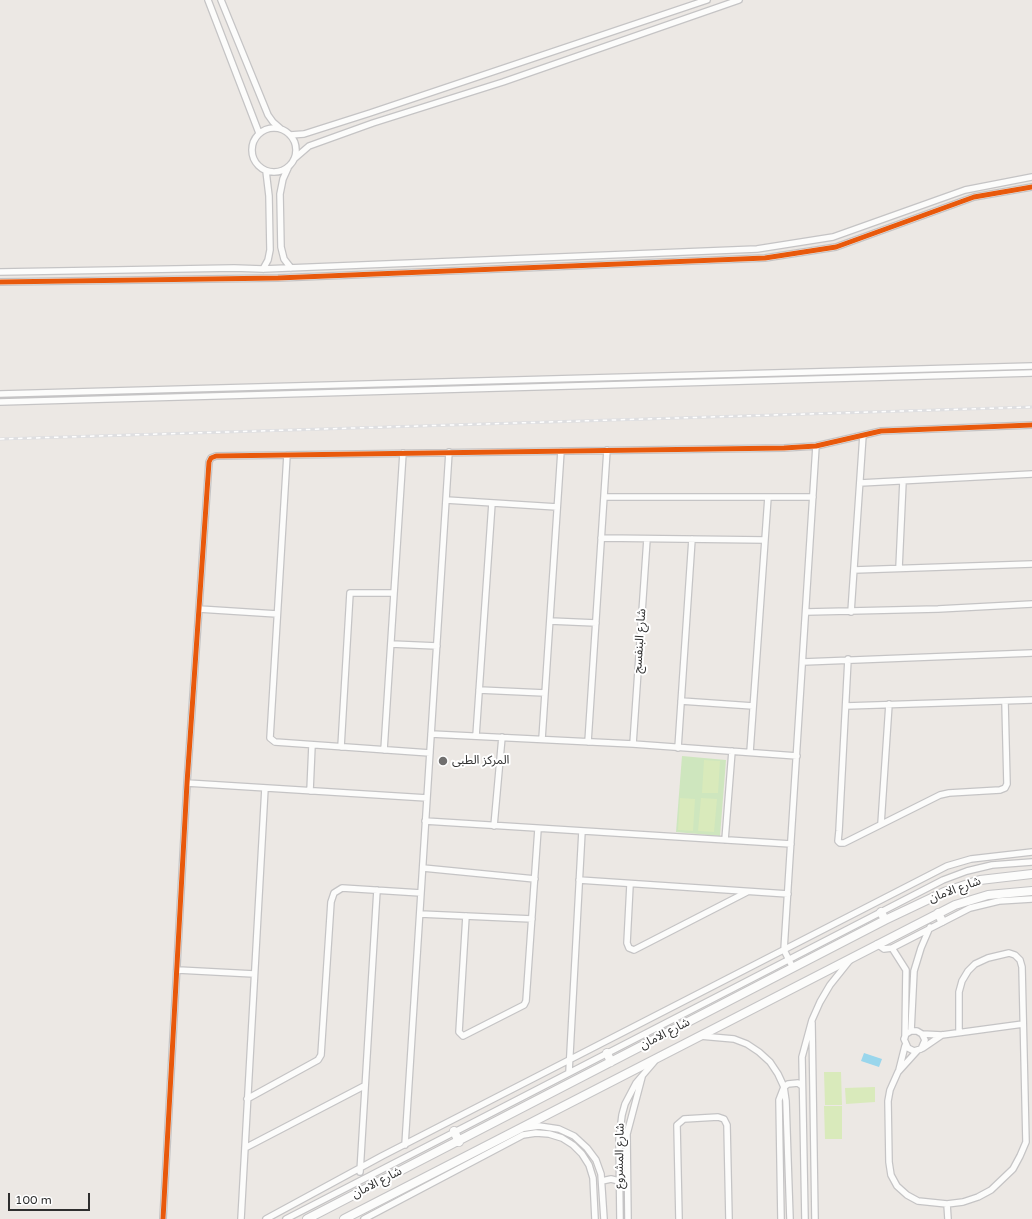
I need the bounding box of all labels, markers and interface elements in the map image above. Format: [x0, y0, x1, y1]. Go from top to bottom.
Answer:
street label: شارع البنفسج [631, 608, 649, 674]
place label: المركز الطبى [452, 754, 509, 768]
marker: المركز الطبى [437, 755, 449, 767]
street label: شارع الامان [927, 874, 983, 906]
street label: شارع الامان [638, 1015, 692, 1053]
street label: شارع المشروع [612, 1123, 628, 1189]
street label: شارع الامان [350, 1164, 404, 1202]
scale bar [10, 1185, 92, 1211]
text: 100 m [15, 1193, 52, 1207]

